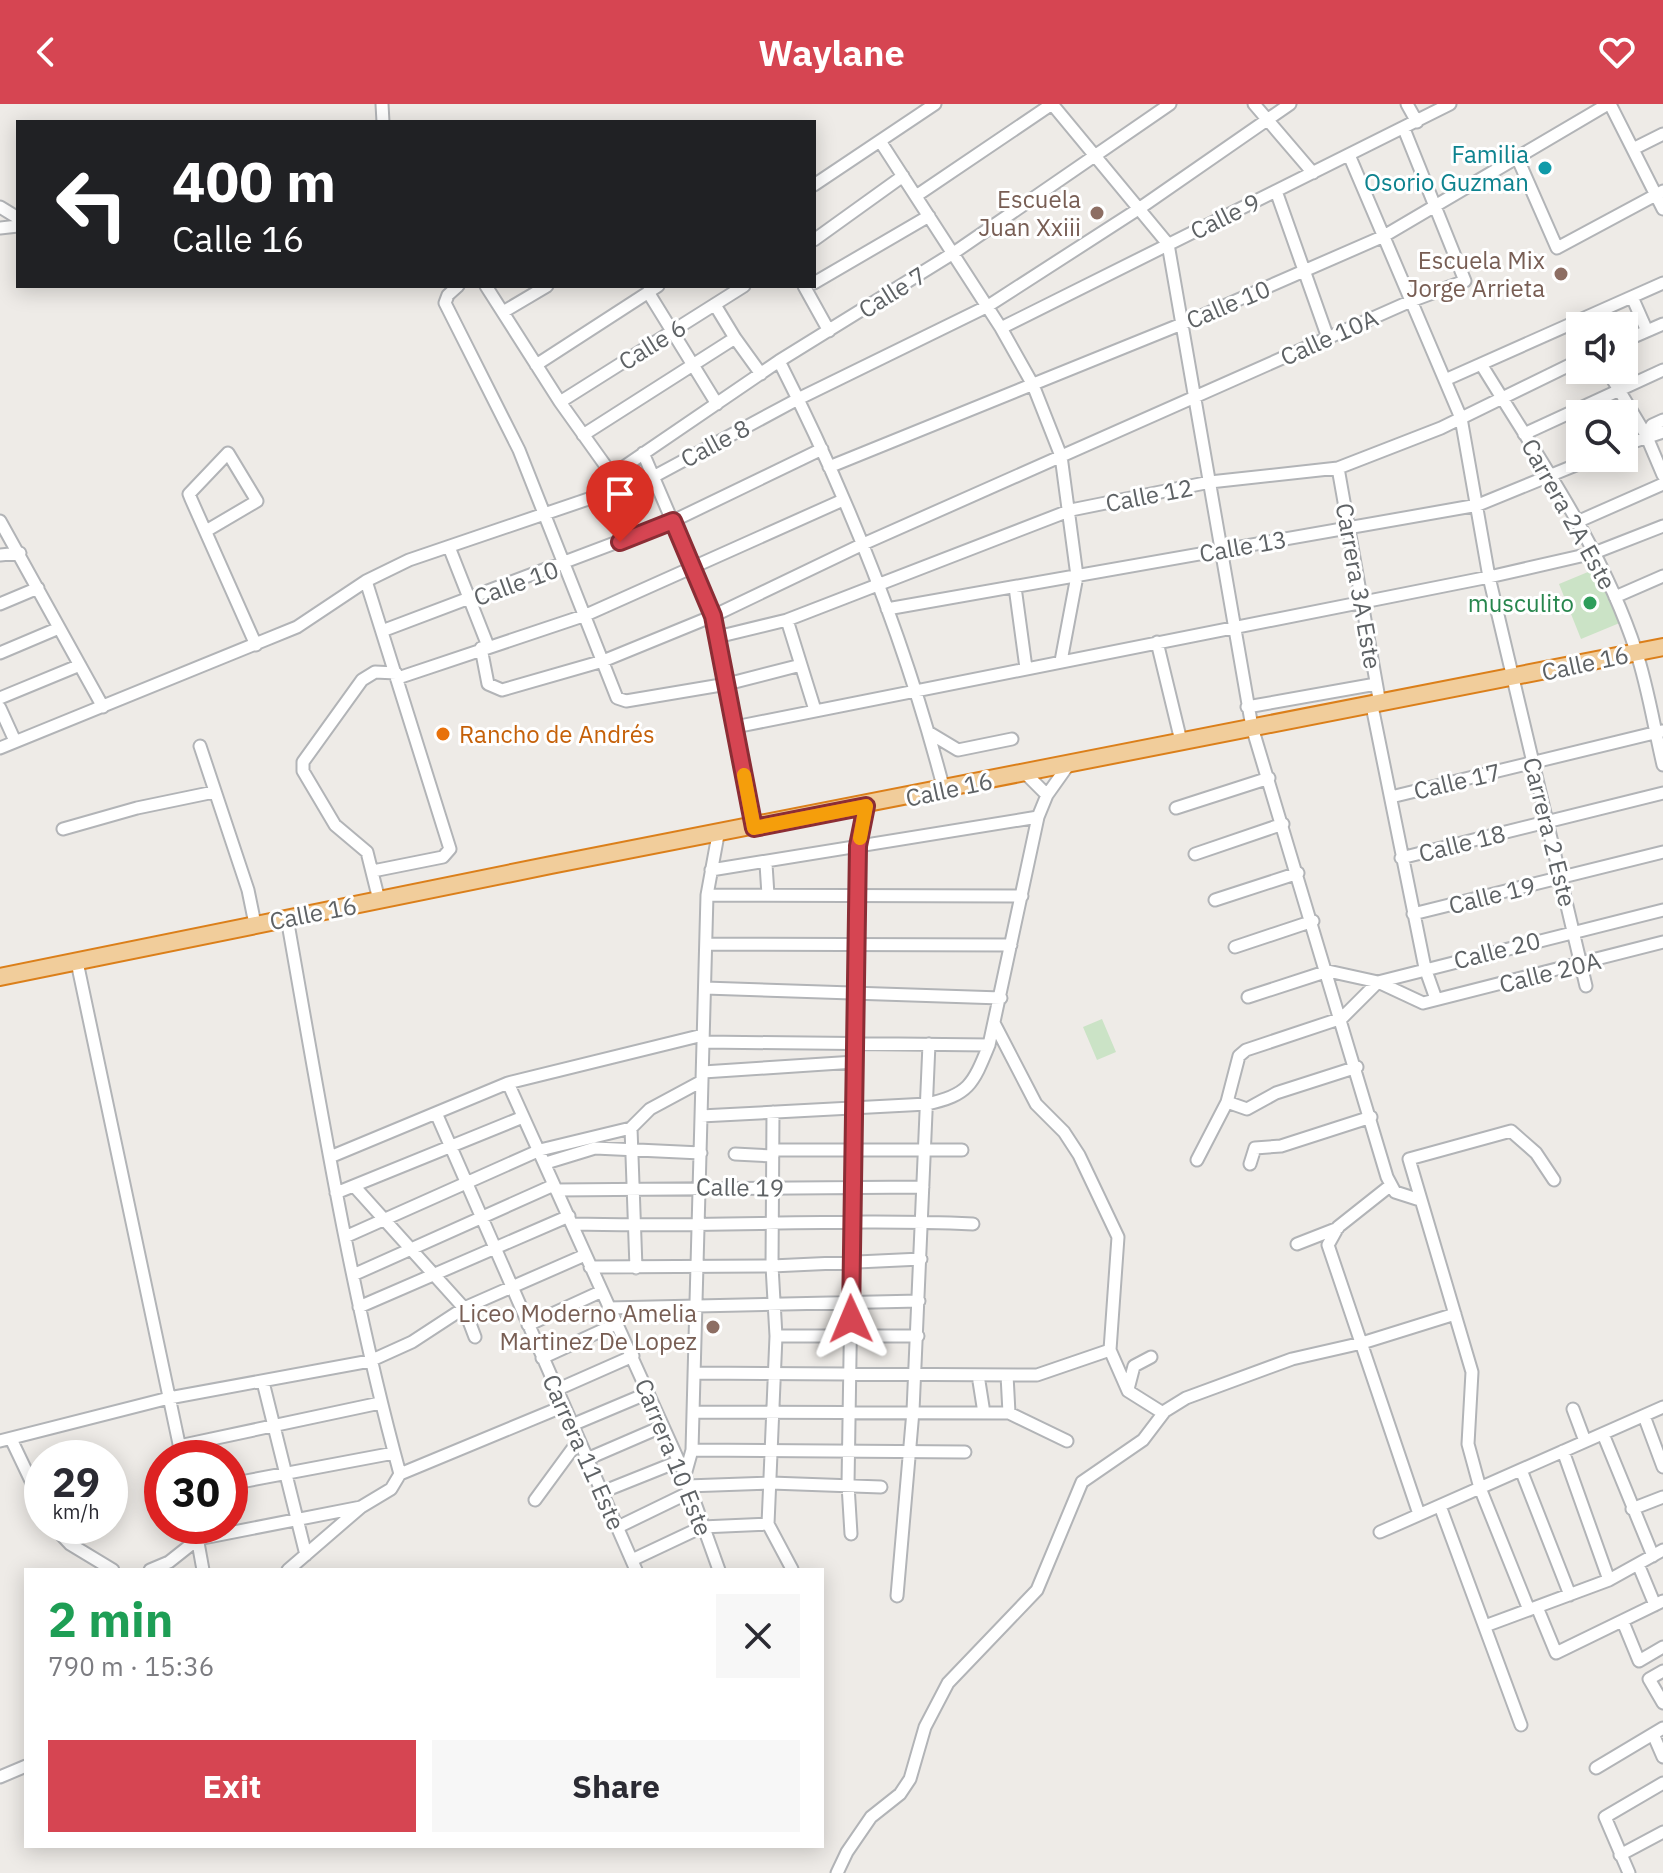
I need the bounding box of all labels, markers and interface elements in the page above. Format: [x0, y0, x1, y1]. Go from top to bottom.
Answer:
text: Waylane [758, 29, 905, 76]
icon: back [24, 30, 68, 74]
icon: heart [1595, 30, 1639, 74]
place label: Familia Osorio Guzman [1364, 138, 1529, 198]
text: 400 m [172, 145, 336, 217]
icon: left [40, 152, 144, 256]
marker: Familia Osorio Guzman [1536, 159, 1554, 177]
place label: Escuela Juan Xxiii [978, 183, 1081, 243]
street label: Calle 9 [1185, 185, 1265, 247]
marker: Escuela Juan Xxiii [1088, 204, 1106, 222]
text: Calle 16 [172, 215, 304, 262]
place label: Escuela Mix Jorge Arrieta [1406, 244, 1545, 304]
street label: Calle 7 [852, 259, 932, 325]
marker: Escuela Mix Jorge Arrieta [1552, 265, 1570, 283]
street label: Calle 10 [1181, 272, 1275, 336]
street label: Calle 10A [1275, 301, 1383, 373]
street label: Calle 6 [612, 311, 692, 377]
map controls [1566, 312, 1638, 472]
button: sound [1566, 312, 1638, 384]
button: search [1566, 400, 1638, 472]
street label: Calle 8 [675, 412, 755, 474]
street label: Carrera 2A Este [1514, 433, 1624, 595]
pin [586, 460, 654, 542]
street label: Calle 12 [1103, 471, 1195, 519]
icon: arrive [598, 472, 642, 516]
street label: Carrera 3A Este [1329, 500, 1389, 672]
street label: Calle 13 [1197, 523, 1289, 569]
street label: Calle 10 [469, 553, 563, 613]
place label: musculito [1468, 587, 1574, 619]
marker: musculito [1581, 594, 1599, 612]
street label: Calle 16 [1538, 638, 1632, 688]
place label: Rancho de Andrés [459, 718, 655, 750]
marker: Rancho de Andrés [434, 725, 452, 743]
street label: Carrera 2 Este [1516, 754, 1584, 910]
street label: Calle 17 [1410, 755, 1504, 807]
street label: Calle 16 [902, 764, 996, 814]
street label: Calle 18 [1415, 817, 1509, 869]
street label: Calle 19 [1445, 869, 1539, 921]
street label: Calle 16 [267, 889, 359, 937]
street label: Calle 20 [1450, 924, 1544, 976]
street label: Calle 20A [1496, 944, 1604, 1000]
street label: Calle 19 [696, 1170, 784, 1204]
position arrow [809, 1277, 893, 1361]
place label: Liceo Moderno Amelia Martinez De Lopez [458, 1297, 697, 1357]
marker: Liceo Moderno Amelia Martinez De Lopez [704, 1318, 722, 1336]
street label: Carrera 11 Este [535, 1369, 633, 1535]
street label: Carrera 10 Este [628, 1374, 720, 1540]
speed limit sign: 30 [144, 1440, 248, 1544]
text: 29 [52, 1456, 100, 1508]
text: km/h [52, 1498, 100, 1525]
text: 2 min [48, 1588, 173, 1650]
button: close [716, 1594, 800, 1678]
text: 790 m · 15:36 [48, 1649, 214, 1683]
button: Exit [48, 1740, 416, 1832]
button: Share [432, 1740, 800, 1832]

